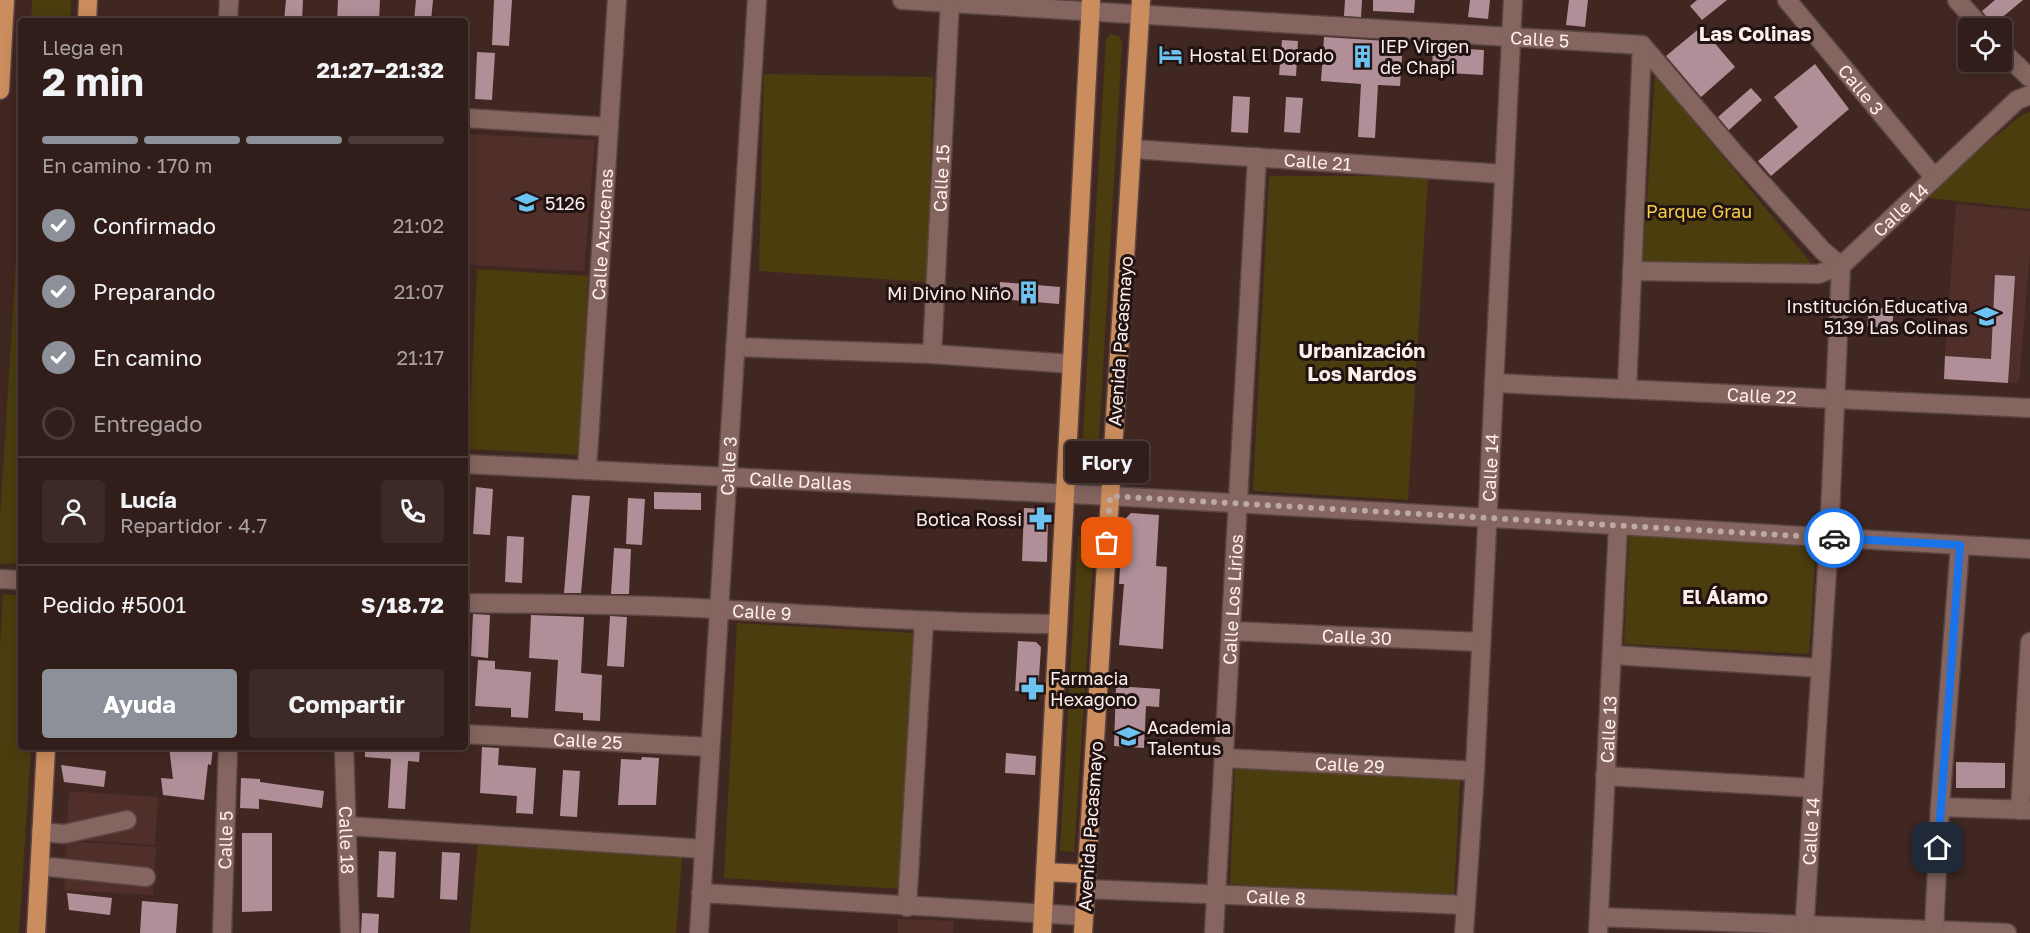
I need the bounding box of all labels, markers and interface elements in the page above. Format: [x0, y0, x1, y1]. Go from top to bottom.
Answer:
map controls [1958, 18, 2012, 72]
button: locate [1958, 18, 2012, 72]
district label: Las Colinas [1699, 21, 1811, 45]
street label: Calle 5 [1510, 26, 1570, 52]
text: Llega en [42, 35, 124, 59]
place label: IEP Virgen de Chapi [1380, 35, 1469, 78]
hotel icon: Hostal El Dorado [1158, 42, 1184, 68]
building icon: IEP Virgen de Chapi [1349, 43, 1375, 69]
place label: Hostal El Dorado [1189, 44, 1334, 66]
text: 21:27–21:32 [317, 56, 444, 83]
text: 2 min [42, 58, 144, 105]
street label: Calle 3 [1834, 59, 1889, 119]
street label: Calle 15 [928, 144, 954, 213]
street label: Calle 21 [1283, 148, 1352, 175]
text: En camino · 170 m [42, 153, 212, 177]
street label: Calle Azucenas [587, 168, 617, 301]
street label: Calle 14 [1868, 178, 1933, 241]
school or university icon: 5126 [514, 190, 540, 216]
place label: 5126 [545, 192, 586, 214]
park label: Parque Grau [1646, 200, 1752, 222]
icon: check [42, 209, 75, 242]
text: Confirmado [93, 212, 216, 239]
text: 21:02 [393, 213, 444, 237]
street label: Avenida Pacasmayo [1103, 255, 1137, 427]
icon: check [42, 275, 75, 308]
text: Preparando [93, 278, 216, 305]
text: 21:07 [394, 279, 444, 303]
building icon: Mi Divino Niño [1016, 280, 1042, 306]
place label: Mi Divino Niño [887, 282, 1011, 304]
place label: Institución Educativa 5139 Las Colinas [1786, 295, 1968, 338]
school or university icon: Institución Educativa 5139 Las Colinas [1973, 303, 1999, 329]
district label: Urbanización Los Nardos [1299, 338, 1425, 385]
icon: check [42, 341, 75, 374]
text: En camino [93, 344, 202, 371]
text: 21:17 [396, 345, 444, 369]
street label: Calle 22 [1726, 383, 1797, 408]
text: Entregado [93, 410, 202, 437]
street label: Calle 14 [1477, 433, 1503, 502]
street label: Calle 3 [715, 436, 741, 496]
callout: Flory [1065, 441, 1149, 483]
text: Flory [1082, 450, 1132, 474]
street label: Calle Dallas [749, 467, 852, 494]
button: person [42, 480, 105, 543]
button: phone [381, 480, 444, 543]
text: Lucía [120, 486, 177, 513]
pharmacy icon: Botica Rossi [1027, 506, 1053, 532]
place label: Botica Rossi [916, 508, 1022, 530]
courier [1804, 508, 1864, 568]
text: Repartidor · 4.7 [120, 513, 267, 537]
pin [1081, 517, 1132, 568]
icon: car [1818, 522, 1851, 555]
icon: bag [1090, 526, 1123, 559]
street label: Calle Los Lirios [1218, 534, 1247, 666]
district label: El Álamo [1682, 584, 1768, 608]
text: Pedido #5001 [42, 591, 186, 618]
text: S/18.72 [361, 591, 444, 618]
street label: Calle 9 [731, 599, 792, 625]
street label: Calle 30 [1321, 624, 1393, 649]
place label: Farmacia Hexagono [1050, 667, 1137, 710]
button: Ayuda [42, 669, 237, 738]
button: Compartir [249, 669, 444, 738]
pharmacy icon: Farmacia Hexagono [1019, 675, 1045, 701]
street label: Calle 13 [1595, 695, 1621, 764]
place label: Academia Talentus [1147, 716, 1231, 759]
school or university icon: Academia Talentus [1116, 724, 1142, 750]
street label: Calle 25 [552, 728, 623, 753]
street label: Avenida Pacasmayo [1073, 740, 1107, 912]
street label: Calle 29 [1314, 752, 1385, 777]
street label: Calle 14 [1797, 796, 1824, 866]
street label: Calle 18 [335, 805, 359, 875]
street label: Calle 5 [213, 810, 237, 870]
pin [1912, 822, 1963, 873]
icon: home [1921, 831, 1954, 864]
street label: Calle 8 [1246, 885, 1306, 909]

